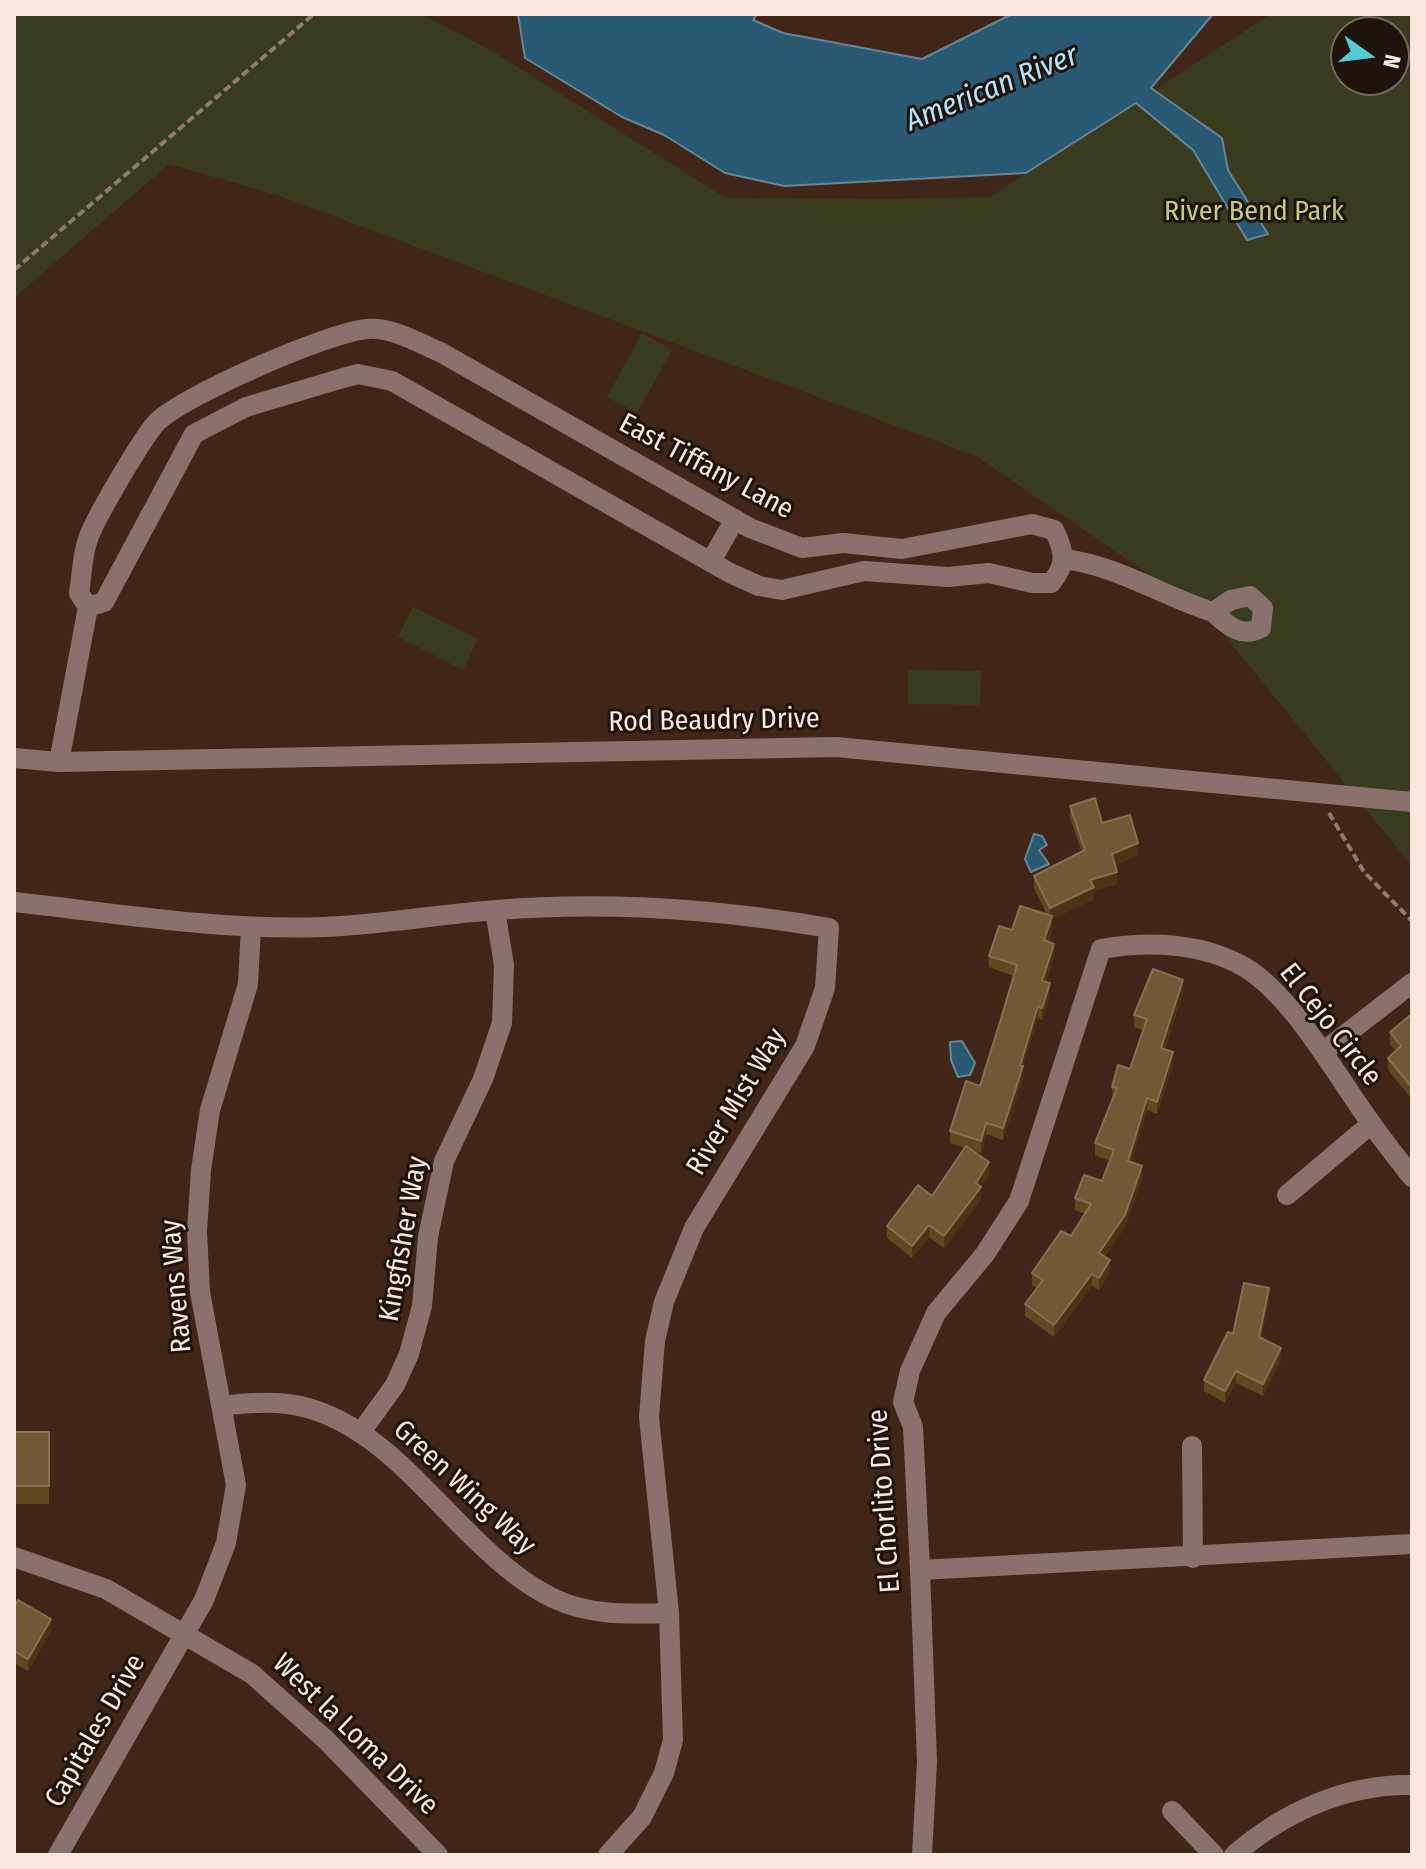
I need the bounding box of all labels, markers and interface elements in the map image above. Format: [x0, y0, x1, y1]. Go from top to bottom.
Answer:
north arrow [1330, 16, 1410, 96]
water label: American River [901, 38, 1083, 140]
text: N [1377, 52, 1407, 71]
park label: River Bend Park [1164, 195, 1344, 229]
street label: East Tiffany Lane [613, 407, 799, 527]
street label: Rod Beaudry Drive [608, 702, 820, 740]
street label: El Cejo Circle [1272, 957, 1388, 1093]
street label: River Mist Way [680, 1022, 794, 1182]
street label: Kingfisher Way [373, 1154, 435, 1324]
street label: Ravens Way [154, 1218, 200, 1354]
street label: El Chorlito Drive [862, 1408, 908, 1594]
street label: Green Wing Way [386, 1413, 542, 1563]
street label: West la Loma Drive [265, 1647, 445, 1823]
street label: Capitales Drive [39, 1649, 153, 1813]

